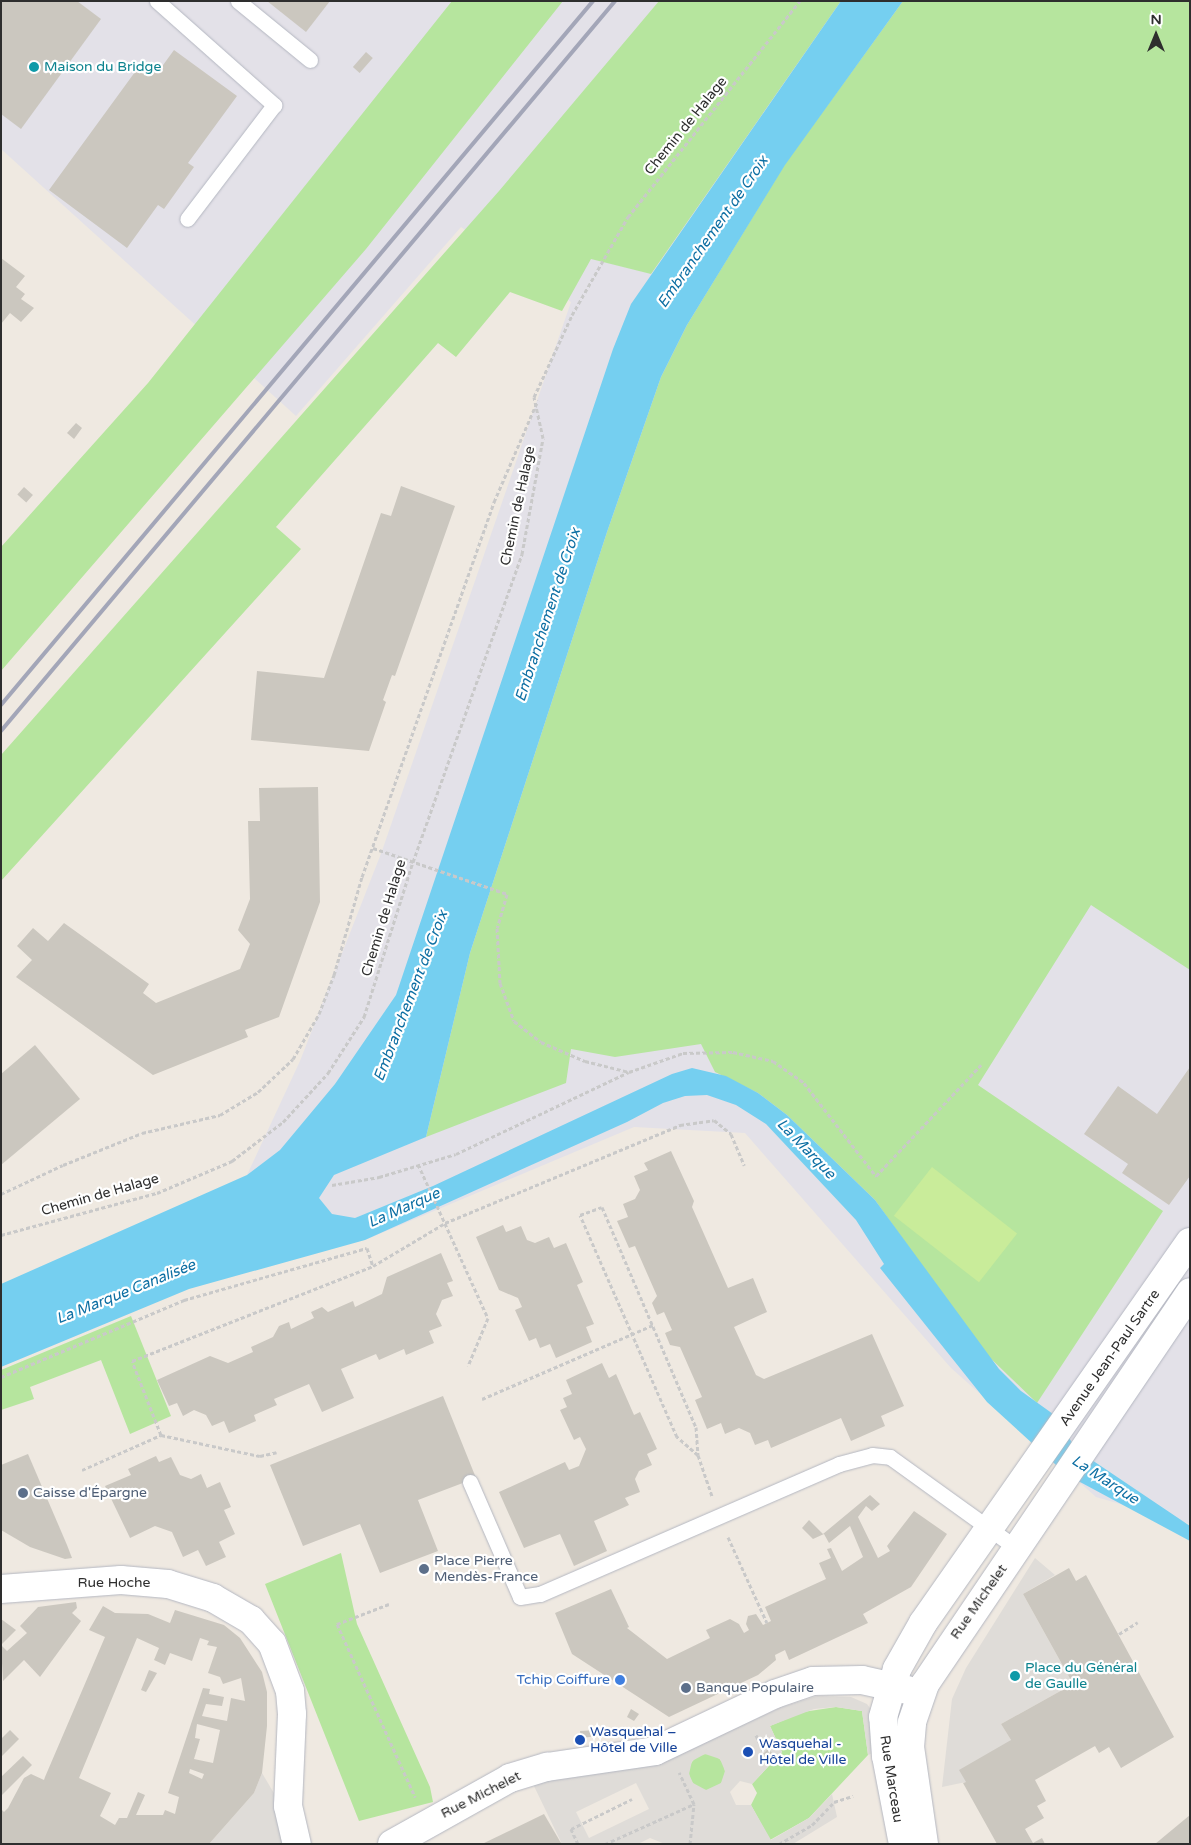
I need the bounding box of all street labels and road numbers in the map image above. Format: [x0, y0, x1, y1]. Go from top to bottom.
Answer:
street label: Chemin de Halage [641, 73, 731, 179]
street label: Chemin de Halage [497, 445, 539, 567]
street label: Chemin de Halage [358, 857, 410, 979]
street label: Chemin de Halage [39, 1170, 161, 1220]
street label: Avenue Jean-Paul Sartre [1056, 1286, 1164, 1430]
street label: Rue Michelet [947, 1561, 1011, 1643]
street label: Rue Hoche [78, 1575, 150, 1591]
street label: Rue Marceau [876, 1734, 906, 1824]
street label: Rue Michelet [438, 1768, 524, 1822]

